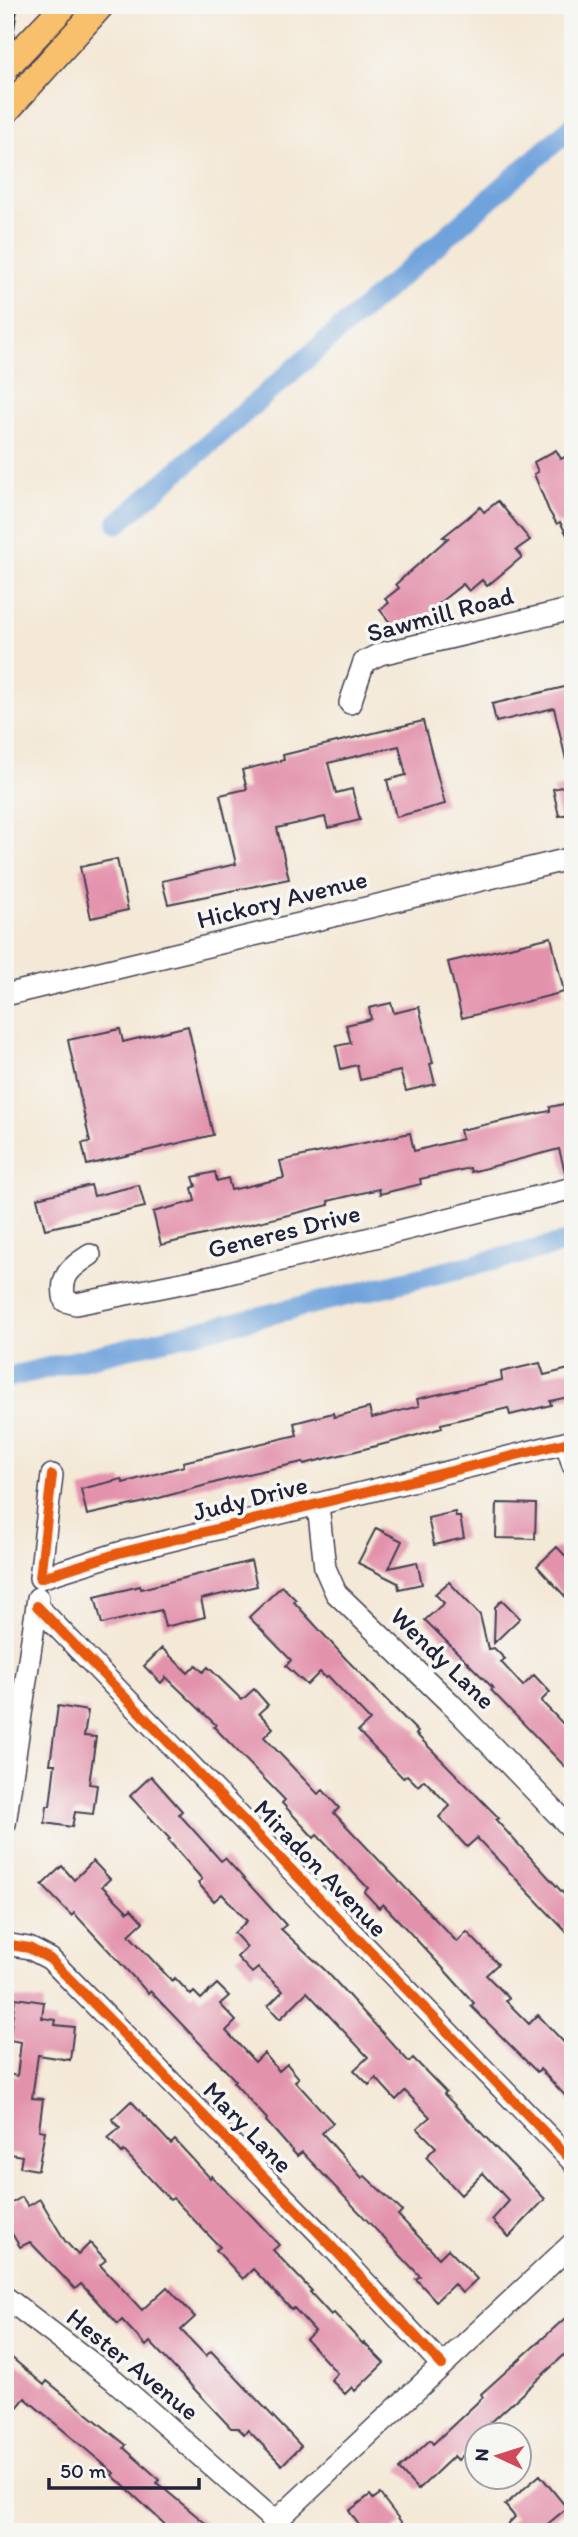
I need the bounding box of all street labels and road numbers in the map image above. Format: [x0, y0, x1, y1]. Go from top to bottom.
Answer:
street label: Sawmill Road [363, 579, 517, 649]
street label: Hickory Avenue [194, 862, 370, 936]
street label: Generes Drive [205, 1197, 363, 1265]
street label: Judy Drive [189, 1468, 311, 1528]
street label: Wendy Lane [384, 1600, 502, 1716]
street label: Miradon Avenue [247, 1792, 395, 1944]
street label: Mary Lane [196, 2074, 300, 2180]
street label: Hester Avenue [60, 2301, 206, 2427]

